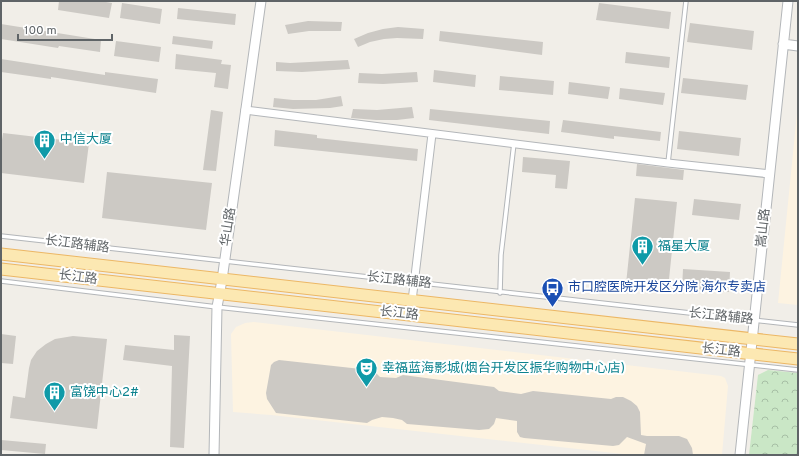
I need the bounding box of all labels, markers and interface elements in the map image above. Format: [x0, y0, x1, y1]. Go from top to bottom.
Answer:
scale bar [18, 16, 112, 42]
text: 100 m [24, 23, 57, 39]
building icon: 中信大厦 [31, 127, 57, 160]
place label: 中信大厦 [60, 132, 112, 148]
street label: 华山路 [217, 206, 240, 247]
street label: 嵩山路 [754, 208, 774, 248]
street label: 长江路辅路 [44, 233, 110, 257]
building icon: 福星大厦 [630, 234, 656, 267]
place label: 福星大厦 [658, 239, 710, 255]
street label: 长江路 [58, 268, 98, 288]
street label: 长江路辅路 [366, 270, 432, 292]
bus stop icon: 市口腔医院开发区分院 海尔专卖店 [540, 275, 566, 308]
place label: 市口腔医院开发区分院 海尔专卖店 [568, 279, 766, 296]
street label: 长江路 [379, 304, 419, 324]
street label: 长江路辅路 [688, 306, 754, 328]
street label: 长江路 [701, 341, 741, 361]
theatre icon: 幸福蓝海影城(烟台开发区振华购物中心店) [354, 356, 380, 389]
place label: 幸福蓝海影城(烟台开发区振华购物中心店) [382, 360, 625, 377]
building icon: 富饶中心2# [42, 380, 68, 413]
place label: 富饶中心2# [70, 384, 139, 401]

